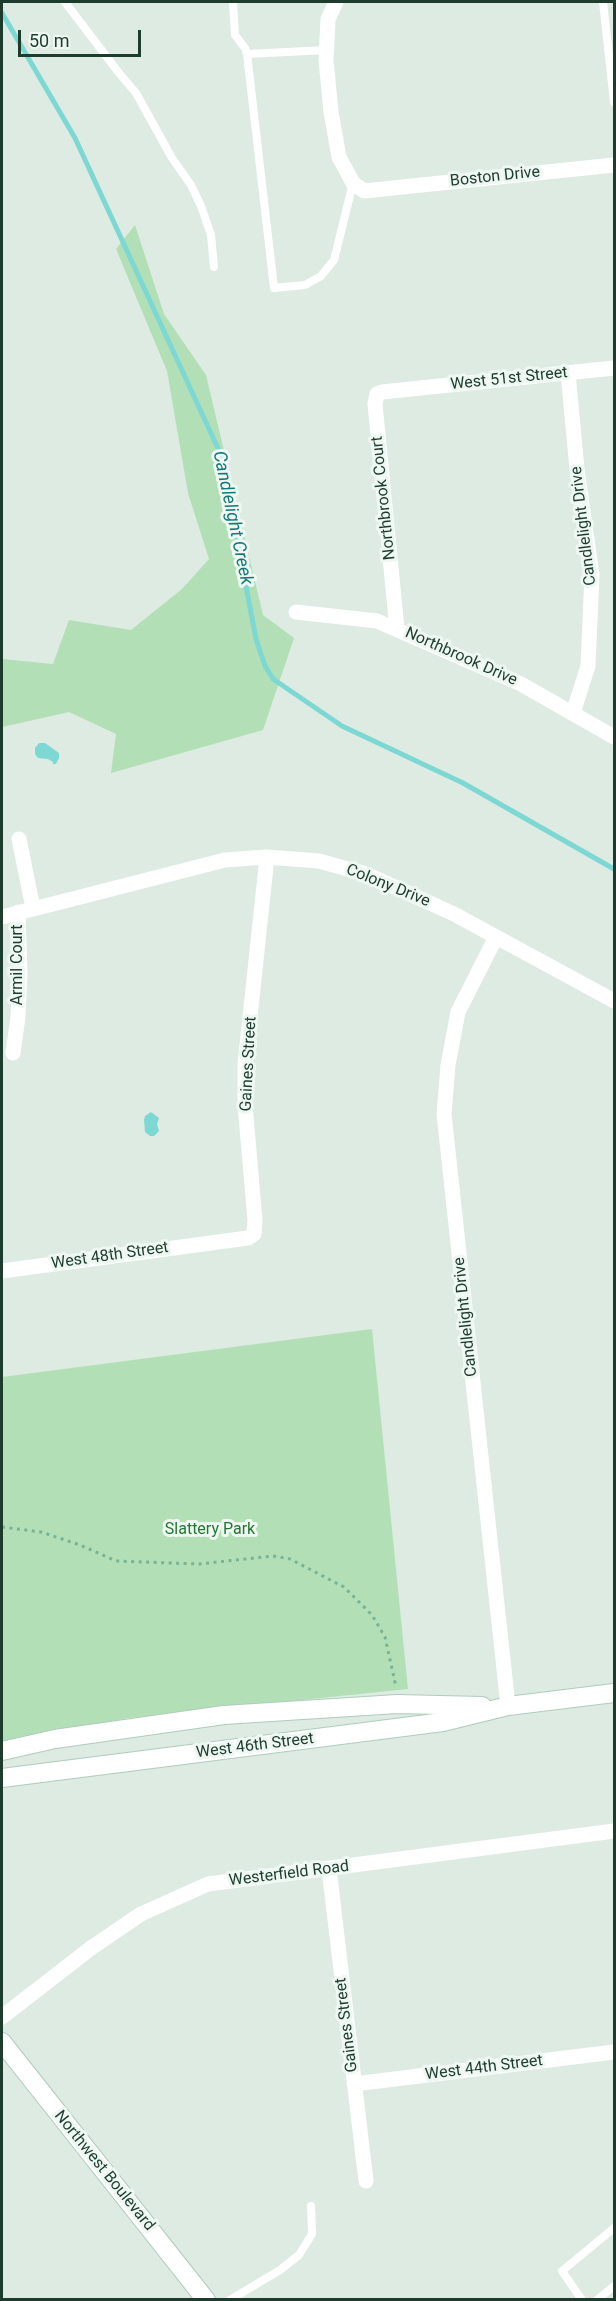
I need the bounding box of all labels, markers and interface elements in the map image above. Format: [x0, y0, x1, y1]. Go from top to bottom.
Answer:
scale bar [21, 18, 144, 56]
text: 50 m [29, 30, 69, 51]
street label: Boston Drive [449, 163, 541, 191]
street label: West 51st Street [450, 363, 568, 395]
street label: Northbrook Court [368, 435, 400, 561]
water label: Candlelight Creek [207, 449, 257, 587]
street label: Candlelight Drive [567, 465, 601, 587]
street label: Northbrook Drive [402, 624, 520, 690]
street label: Colony Drive [343, 860, 433, 912]
street label: Armil Court [8, 924, 28, 1006]
street label: Gaines Street [237, 1016, 261, 1112]
street label: West 48th Street [50, 1238, 170, 1274]
street label: Candlelight Drive [450, 1256, 482, 1378]
park label: Slattery Park [165, 1520, 255, 1540]
street label: West 46th Street [195, 1729, 315, 1763]
street label: Westerfield Road [228, 1857, 350, 1891]
street label: Gaines Street [332, 1977, 362, 2073]
street label: West 44th Street [424, 2051, 544, 2085]
street label: Northwest Boulevard [50, 2107, 158, 2235]

